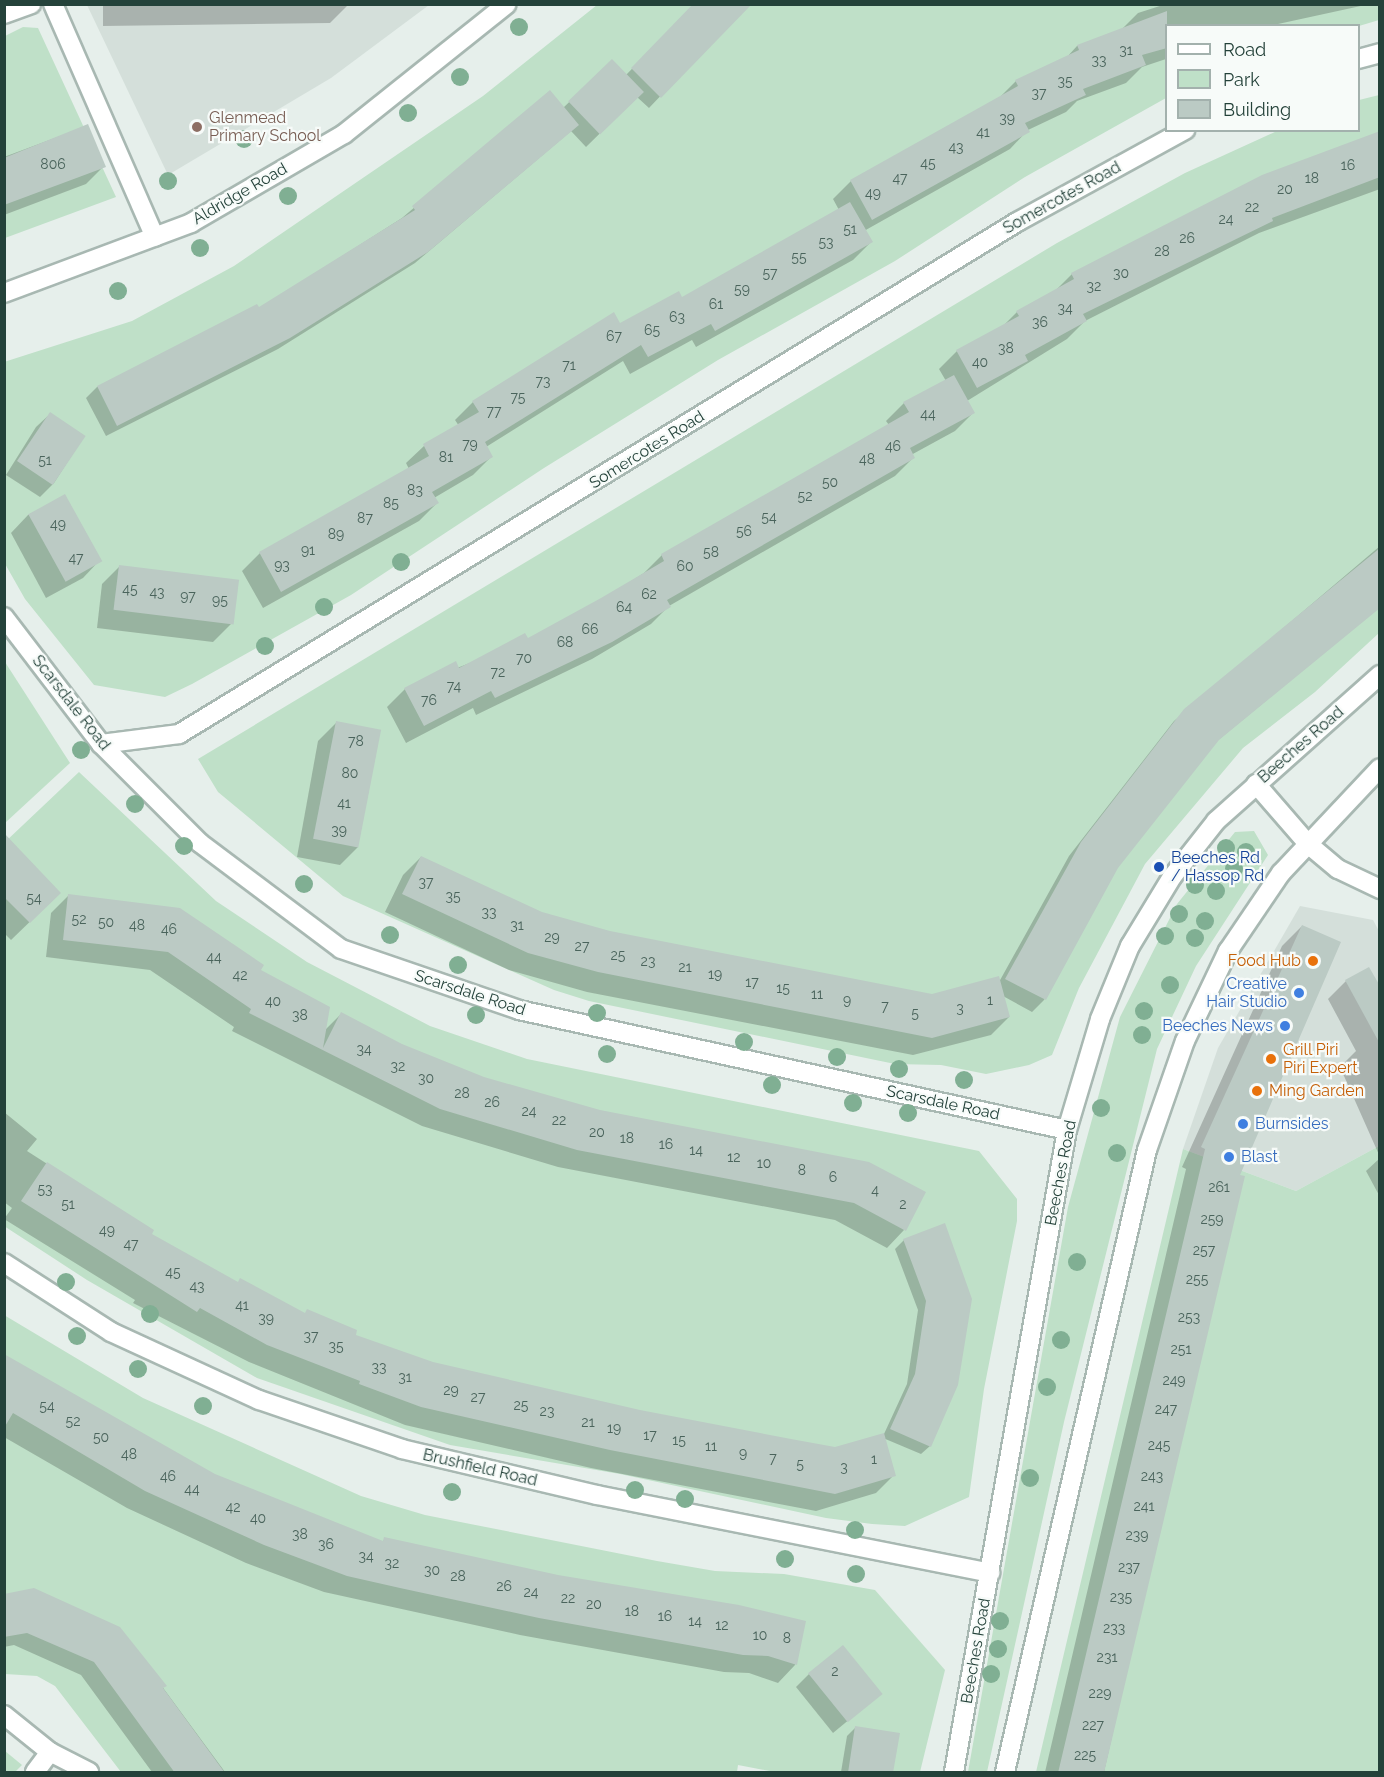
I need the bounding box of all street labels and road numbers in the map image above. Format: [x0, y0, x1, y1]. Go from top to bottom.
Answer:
street label: Somercotes Road [1000, 158, 1124, 238]
street label: Aldridge Road [189, 159, 291, 229]
street label: Somercotes Road [586, 407, 708, 493]
street label: Scarsdale Road [28, 652, 114, 754]
street label: Beeches Road [1254, 703, 1348, 787]
street label: Scarsdale Road [412, 966, 528, 1020]
street label: Scarsdale Road [885, 1082, 1001, 1124]
street label: Beeches Road [1041, 1119, 1081, 1227]
street label: Brushfield Road [421, 1445, 539, 1491]
street label: Beeches Road [957, 1597, 995, 1705]

